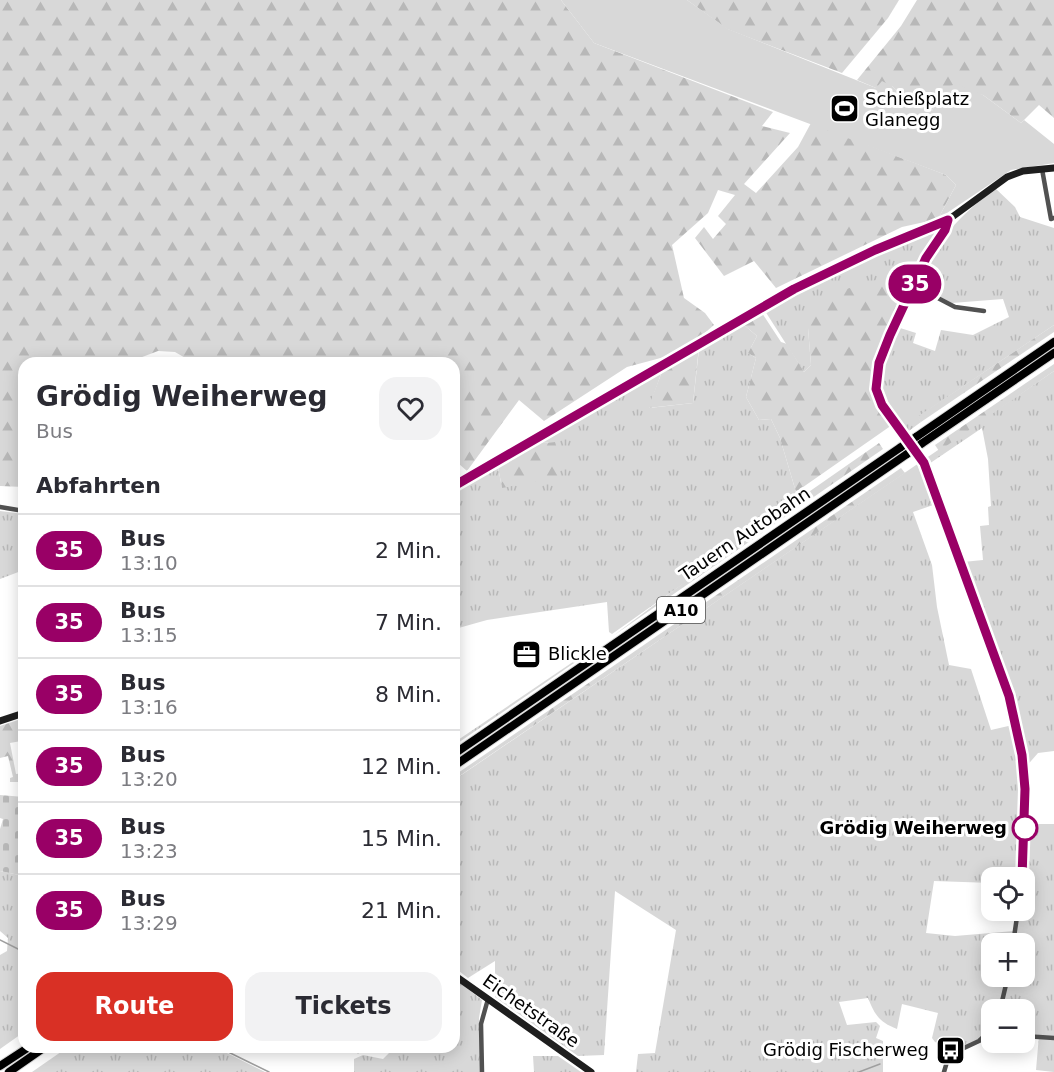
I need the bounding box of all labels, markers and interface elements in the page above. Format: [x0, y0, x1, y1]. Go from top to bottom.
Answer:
place label: Schießplatz Glanegg [865, 88, 969, 130]
sports icon: Schießplatz Glanegg [828, 93, 860, 125]
line badge: 35 [888, 264, 942, 304]
text: 35 [900, 272, 930, 296]
button: heart [379, 377, 442, 440]
text: Grödig Weiherweg [36, 380, 328, 413]
text: Bus [36, 419, 73, 443]
text: Abfahrten [36, 473, 161, 498]
street label: Tauern Autobahn [675, 482, 814, 586]
text: Bus [120, 526, 166, 551]
text: 35 [54, 538, 84, 562]
text: 2 Min. [375, 538, 442, 563]
text: 13:10 [120, 551, 178, 575]
road number: A10 [657, 597, 705, 623]
text: Bus [120, 598, 166, 623]
text: 35 [54, 610, 84, 634]
text: 7 Min. [375, 610, 442, 635]
text: 13:15 [120, 623, 178, 647]
office icon: Blickle [511, 638, 543, 670]
place label: Blickle [548, 643, 607, 664]
text: Bus [120, 670, 166, 695]
text: 35 [54, 682, 84, 706]
text: 8 Min. [375, 682, 442, 707]
text: 13:16 [120, 695, 178, 719]
text: Bus [120, 742, 166, 767]
text: 35 [54, 754, 84, 778]
text: 12 Min. [361, 754, 442, 779]
text: 13:20 [120, 767, 178, 791]
text: Bus [120, 814, 166, 839]
marker: Grödig Weiherweg [1012, 815, 1038, 841]
place label: Grödig Weiherweg [820, 817, 1007, 838]
text: 35 [54, 826, 84, 850]
text: 15 Min. [361, 826, 442, 851]
text: 13:23 [120, 839, 178, 863]
map controls [981, 867, 1035, 1053]
button: locate [981, 867, 1035, 921]
text: Bus [120, 886, 166, 911]
text: 35 [54, 898, 84, 922]
text: 21 Min. [361, 898, 442, 923]
text: 13:29 [120, 911, 178, 935]
button: + [981, 933, 1035, 987]
street label: Eichetstraße [479, 970, 584, 1052]
button: Route [36, 972, 233, 1041]
button: Tickets [245, 972, 442, 1041]
button: − [981, 999, 1035, 1053]
bus stop icon: Grödig Fischerweg [934, 1034, 966, 1066]
place label: Grödig Fischerweg [763, 1039, 929, 1060]

